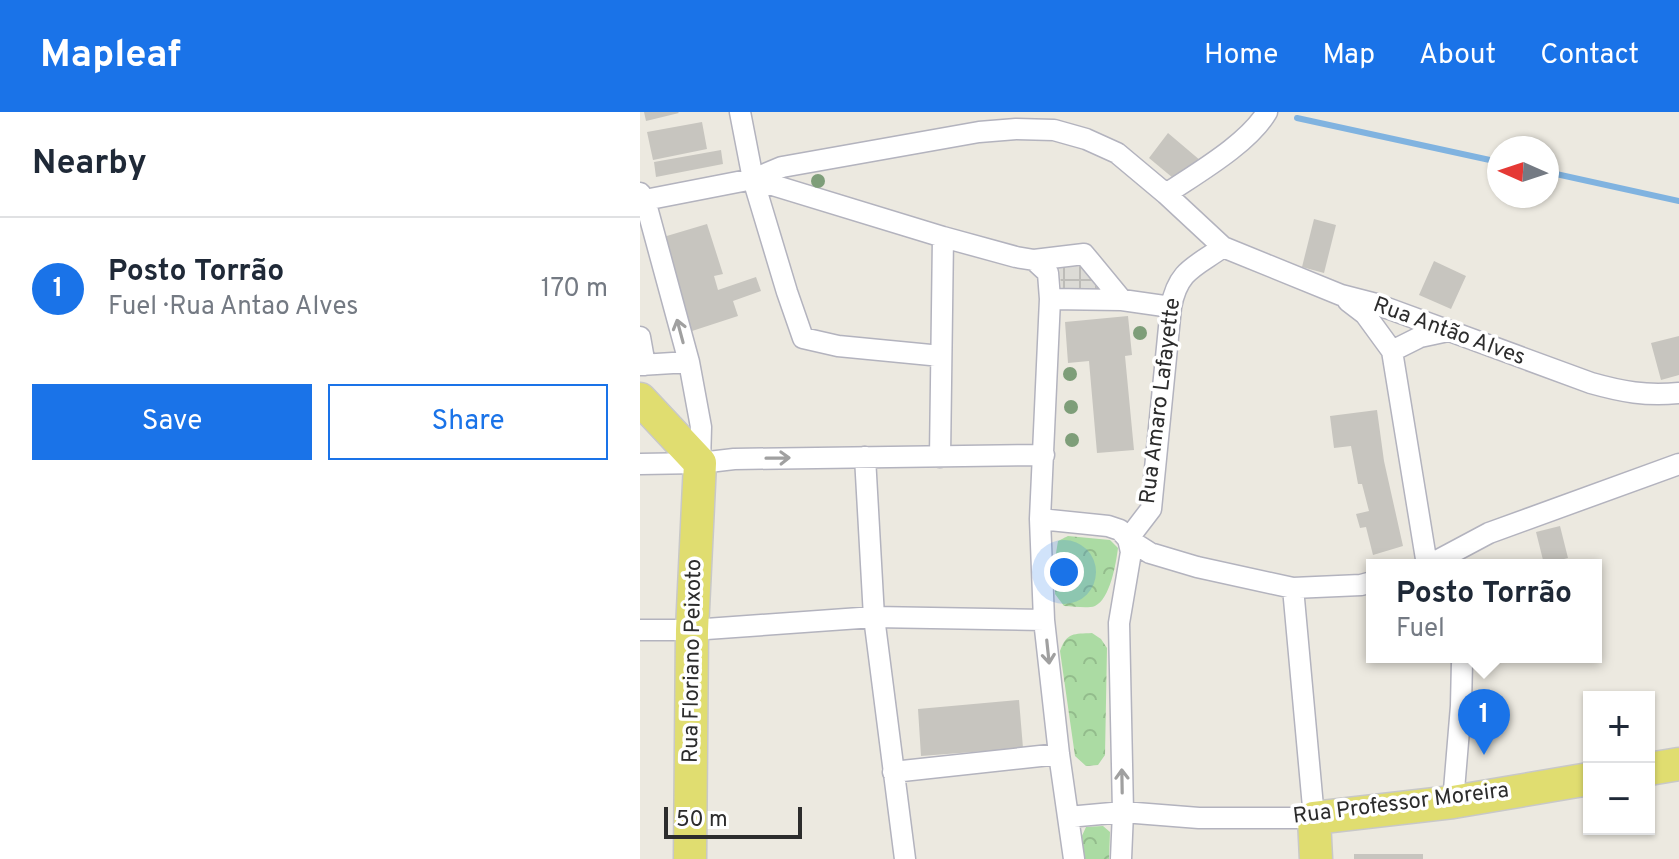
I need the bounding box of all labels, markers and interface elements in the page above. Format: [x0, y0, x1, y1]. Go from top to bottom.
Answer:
text: Mapleaf [40, 32, 181, 81]
text: Home [1204, 38, 1278, 74]
text: Map [1322, 38, 1375, 74]
text: About [1419, 38, 1496, 74]
text: Contact [1540, 38, 1639, 74]
north arrow [1487, 136, 1559, 208]
text: Nearby [32, 143, 147, 186]
text: Posto Torrão [108, 254, 284, 291]
text: 1 [53, 273, 63, 306]
text: 170 m [541, 273, 608, 306]
text: Fuel · Rua Antao Alves [108, 291, 358, 324]
street label: Rua Antão Alves [1369, 292, 1529, 372]
street label: Rua Amaro Lafayette [1135, 296, 1187, 506]
one-way arrow [672, 319, 687, 345]
button: Save [32, 384, 312, 460]
button: Share [328, 384, 608, 460]
one-way arrow [764, 451, 791, 466]
your location [1044, 552, 1084, 592]
street label: Rua Floriano Peixoto [678, 559, 708, 763]
popup [1366, 559, 1602, 663]
text: Posto Torrão [1396, 576, 1572, 613]
text: Fuel [1396, 613, 1445, 646]
one-way arrow [1040, 639, 1055, 665]
pin: 1 [1458, 689, 1510, 755]
map controls [1583, 691, 1655, 835]
button: + [1583, 691, 1655, 763]
button: − [1583, 763, 1655, 835]
one-way arrow [1114, 768, 1130, 795]
street label: Rua Professor Moreira [1292, 777, 1510, 831]
scale bar [664, 803, 802, 839]
text: 50 m [676, 807, 728, 834]

